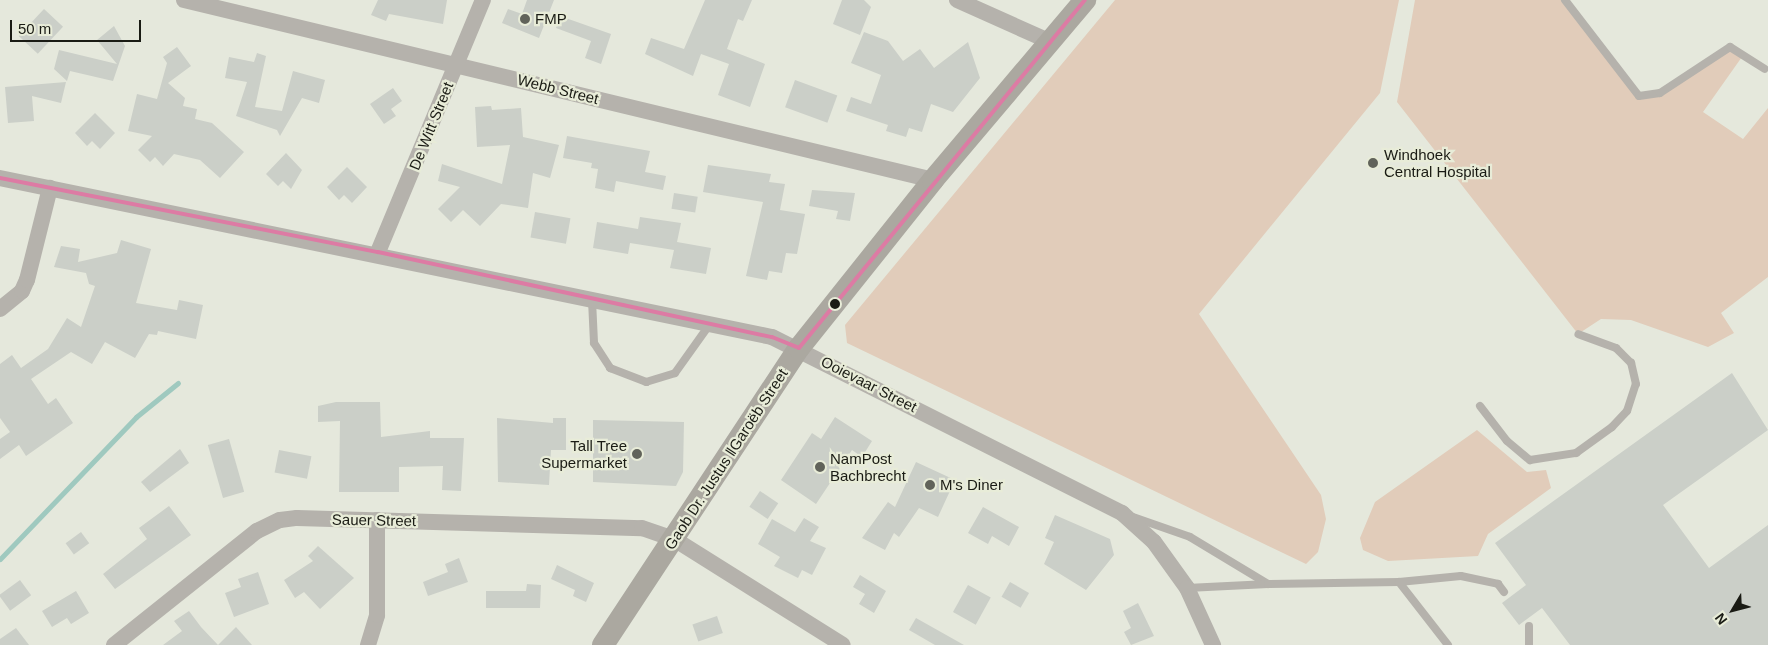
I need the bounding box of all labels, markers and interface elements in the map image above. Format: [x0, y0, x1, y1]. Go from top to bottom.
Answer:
scale bar [12, 10, 144, 42]
place label: FMP [535, 10, 567, 28]
marker: FMP [519, 13, 531, 25]
text: 50 m [18, 20, 51, 37]
street label: Webb Street [516, 70, 600, 108]
street label: De Witt Street [405, 79, 457, 173]
place label: Windhoek Central Hospital [1384, 145, 1491, 180]
marker: Windhoek Central Hospital [1366, 156, 1380, 170]
unlabelled marker [830, 299, 840, 309]
street label: Ooievaar Street [818, 352, 920, 416]
street label: Gaob Dr. Justus ǁGaroëb Street [661, 365, 791, 553]
place label: Tall Tree Supermarket [541, 436, 627, 471]
marker: Tall Tree Supermarket [631, 448, 643, 460]
place label: NamPost Bachbrecht [830, 449, 906, 484]
marker: NamPost Bachbrecht [814, 461, 826, 473]
place label: M's Diner [940, 476, 1003, 494]
marker: M's Diner [924, 479, 936, 491]
street label: Sauer Street [332, 510, 416, 530]
north arrow [1708, 585, 1758, 635]
text: N [1712, 610, 1730, 628]

